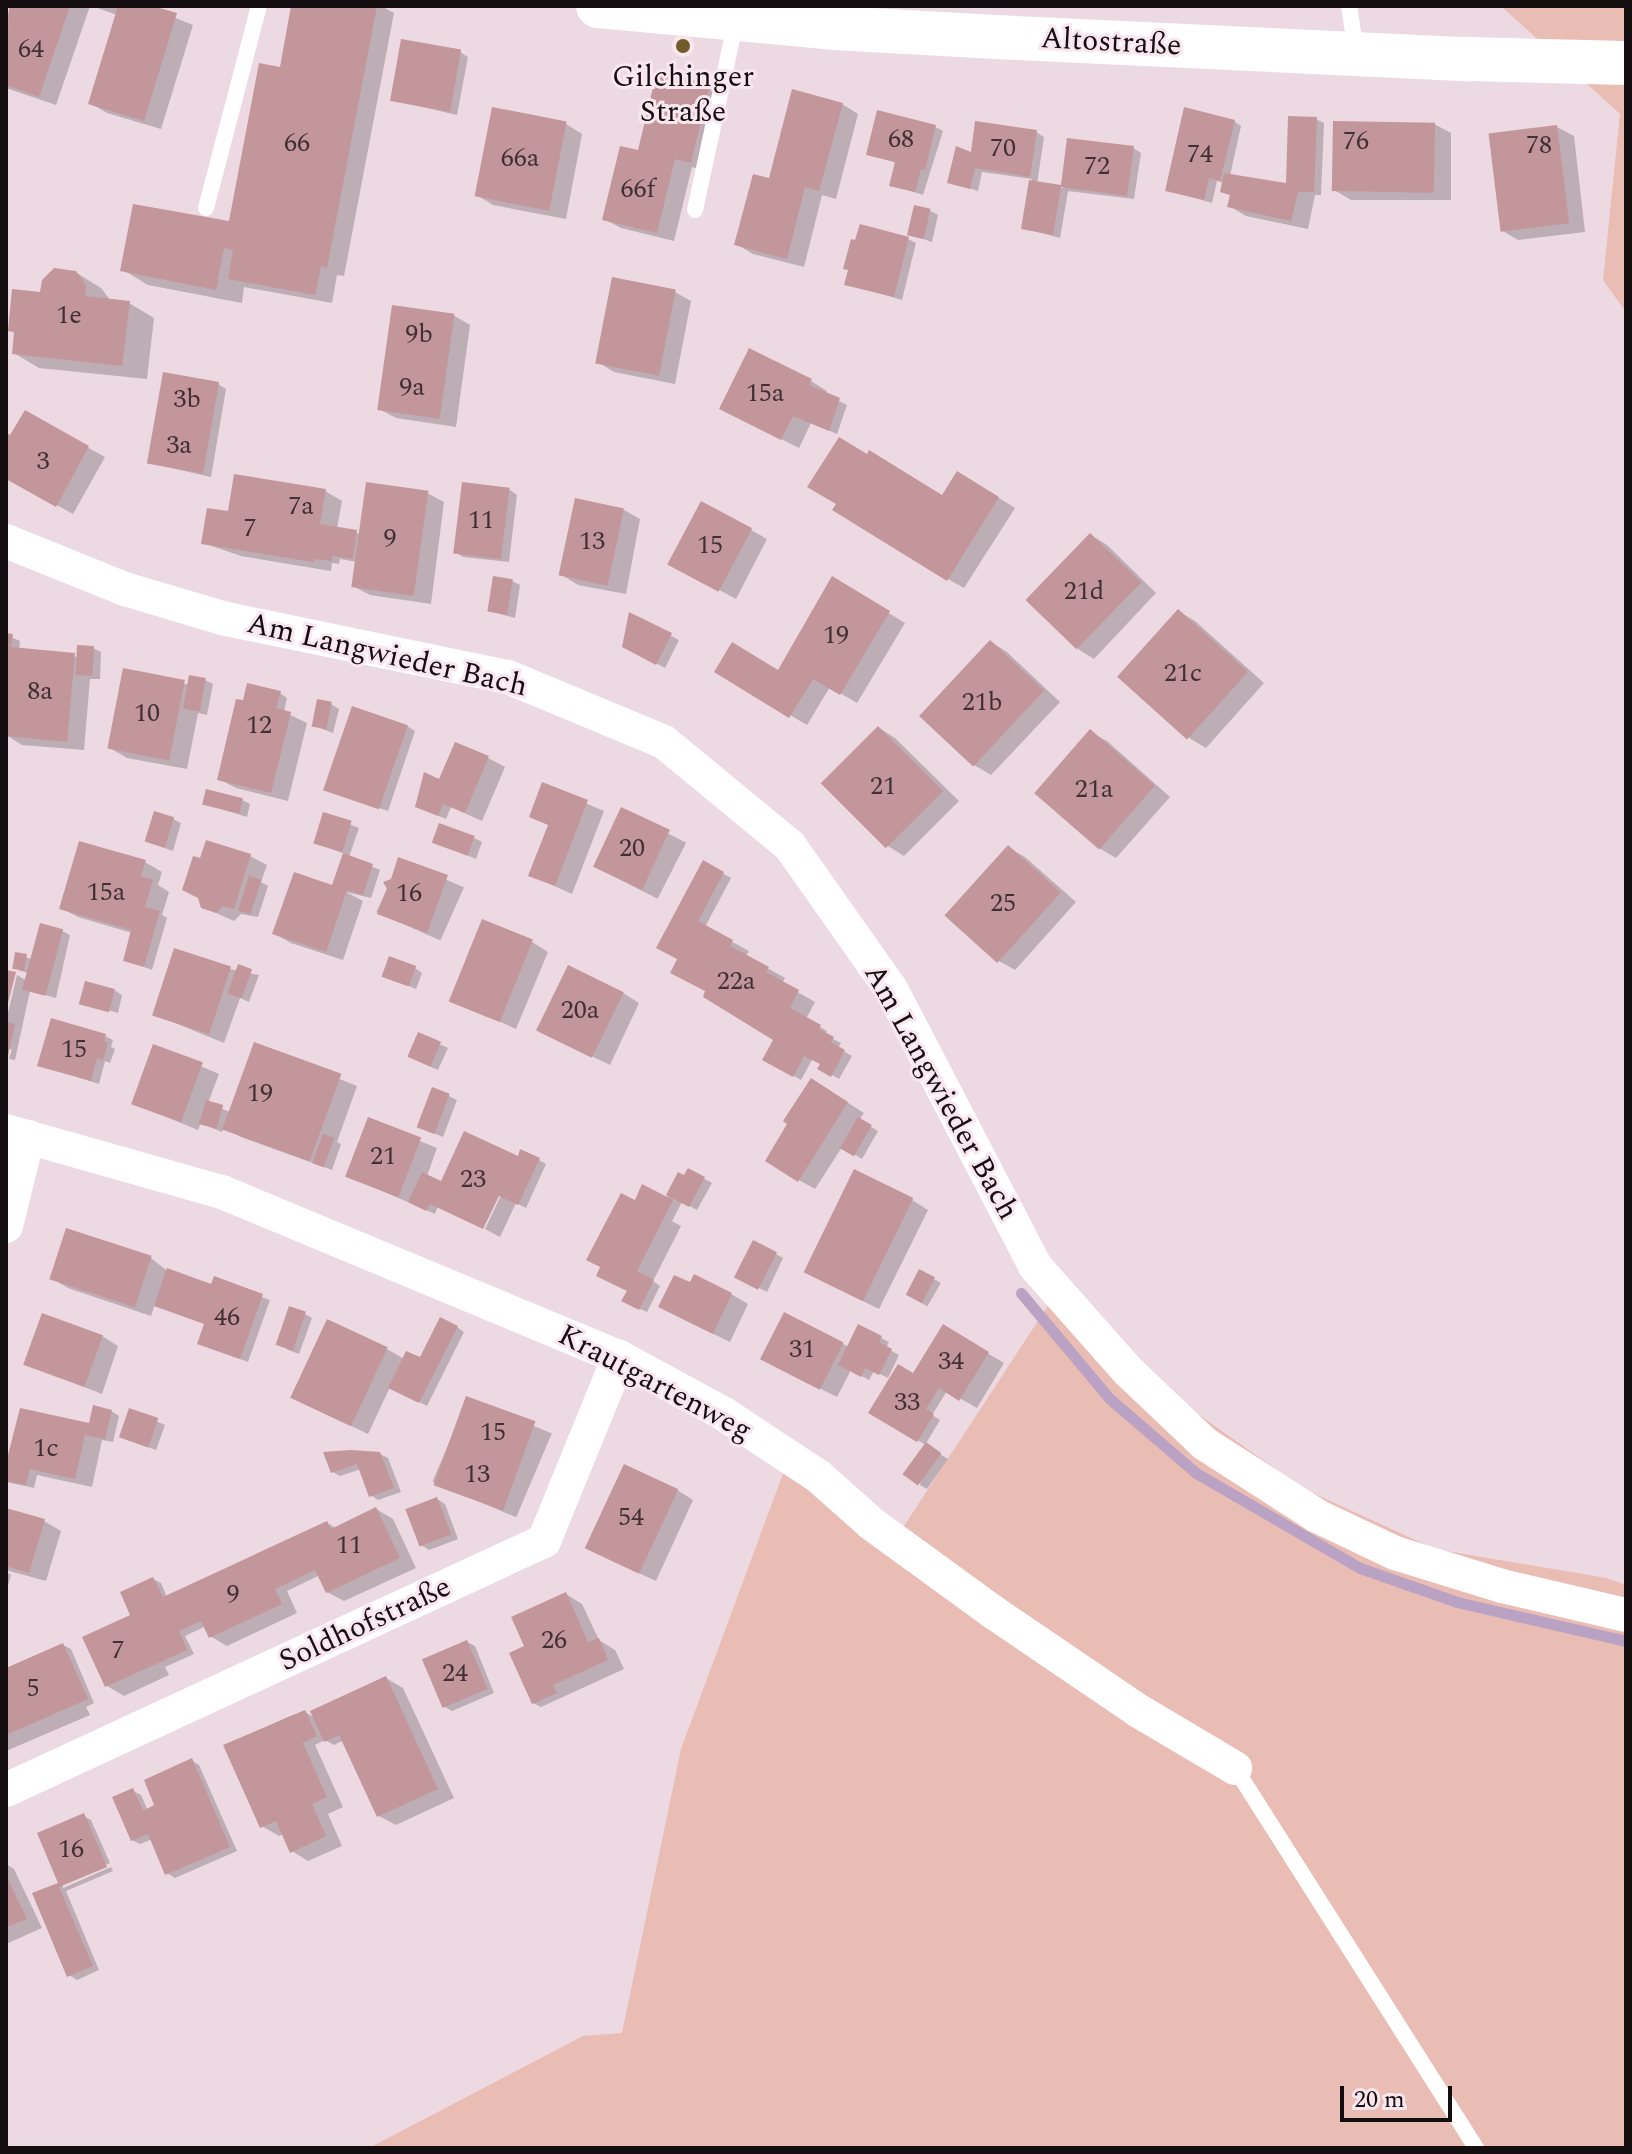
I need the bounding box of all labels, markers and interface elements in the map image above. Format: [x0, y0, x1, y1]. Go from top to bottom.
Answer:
street label: Altostraße [1040, 20, 1182, 64]
house number: 64 [18, 34, 44, 66]
marker: Gilchinger Straße [674, 37, 692, 55]
place label: Gilchinger Straße [612, 59, 754, 130]
house number: 68 [888, 124, 914, 156]
house number: 76 [1343, 126, 1369, 158]
house number: 66 [284, 128, 310, 160]
house number: 78 [1526, 130, 1552, 162]
house number: 70 [990, 133, 1016, 165]
house number: 74 [1187, 139, 1213, 171]
house number: 66a [501, 143, 539, 175]
house number: 72 [1084, 151, 1110, 183]
house number: 66f [621, 174, 655, 206]
house number: 1e [56, 300, 82, 332]
house number: 9b [405, 319, 433, 351]
house number: 9a [399, 372, 425, 404]
house number: 15a [746, 378, 784, 410]
house number: 3b [173, 384, 201, 416]
house number: 3a [166, 430, 192, 462]
house number: 3 [37, 446, 49, 478]
house number: 7a [288, 491, 314, 523]
house number: 11 [468, 505, 494, 537]
house number: 7 [244, 513, 256, 545]
house number: 9 [384, 523, 396, 555]
house number: 13 [579, 526, 605, 558]
house number: 15 [697, 530, 723, 562]
house number: 21d [1064, 576, 1104, 608]
street label: Am Langwieder Bach [243, 605, 531, 705]
house number: 19 [823, 620, 849, 652]
house number: 21c [1164, 658, 1202, 690]
house number: 8a [27, 676, 53, 708]
house number: 21b [962, 687, 1002, 719]
house number: 10 [134, 698, 160, 730]
house number: 12 [246, 710, 272, 742]
house number: 21 [870, 771, 896, 803]
house number: 21a [1075, 774, 1113, 806]
house number: 20 [619, 833, 645, 865]
house number: 15a [87, 877, 125, 909]
house number: 16 [396, 878, 422, 910]
house number: 25 [990, 888, 1016, 920]
street label: Am Langwieder Bach [856, 958, 1026, 1226]
house number: 22a [717, 966, 755, 998]
house number: 20a [561, 995, 599, 1027]
house number: 15 [61, 1034, 87, 1066]
house number: 19 [247, 1078, 273, 1110]
house number: 21 [370, 1141, 396, 1173]
house number: 23 [460, 1164, 486, 1196]
house number: 46 [214, 1302, 240, 1334]
street label: Krautgartenweg [552, 1317, 758, 1449]
house number: 31 [789, 1334, 815, 1366]
house number: 34 [938, 1346, 964, 1378]
house number: 33 [894, 1387, 920, 1419]
house number: 15 [480, 1417, 506, 1449]
house number: 1c [33, 1433, 59, 1465]
house number: 13 [464, 1459, 490, 1491]
house number: 54 [618, 1502, 644, 1534]
house number: 11 [336, 1530, 362, 1562]
street label: Soldhofstraße [273, 1569, 457, 1679]
house number: 9 [227, 1579, 239, 1611]
house number: 26 [541, 1625, 567, 1657]
house number: 7 [112, 1635, 124, 1667]
house number: 24 [442, 1658, 468, 1690]
house number: 5 [27, 1673, 39, 1705]
house number: 16 [58, 1834, 84, 1866]
scale bar [1344, 2070, 1456, 2120]
text: 20 m [1354, 2082, 1405, 2118]

